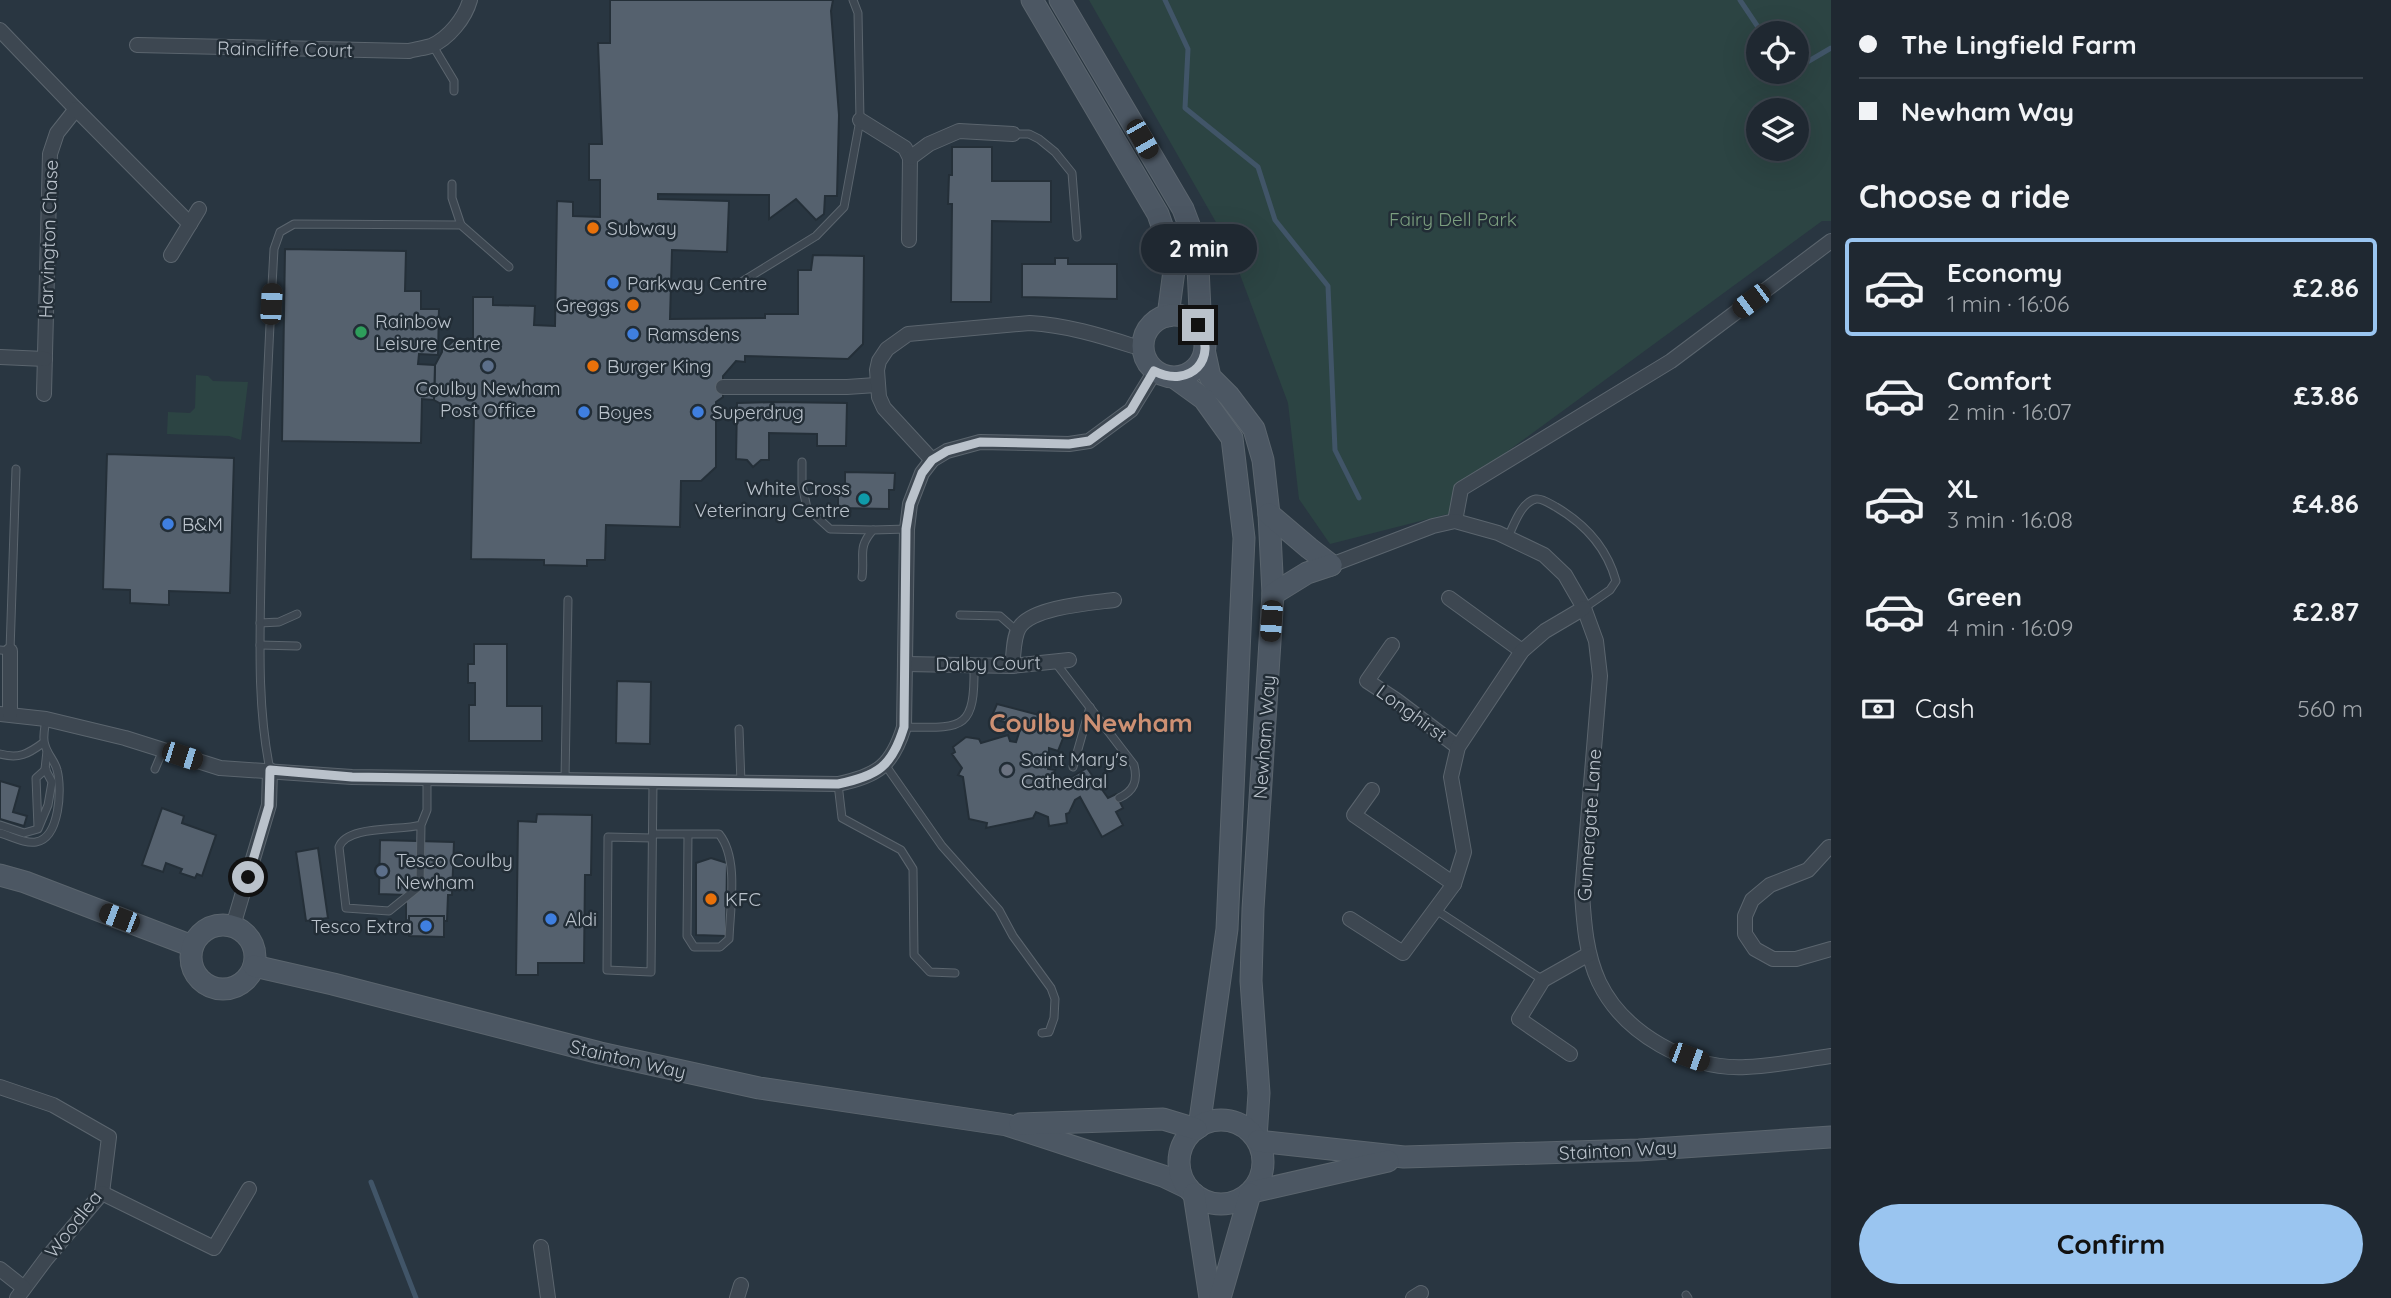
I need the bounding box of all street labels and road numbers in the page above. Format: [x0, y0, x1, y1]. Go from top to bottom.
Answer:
street label: Raincliffe Court [217, 36, 353, 62]
street label: Harvington Chase [33, 159, 63, 319]
street label: Dalby Court [935, 650, 1041, 676]
street label: Newham Way [1248, 674, 1280, 800]
street label: Longhirst [1372, 679, 1452, 747]
street label: Gunnergate Lane [1572, 748, 1606, 902]
street label: Stainton Way [568, 1034, 688, 1084]
street label: Stainton Way [1558, 1135, 1678, 1165]
street label: Woodlea [39, 1185, 107, 1263]

